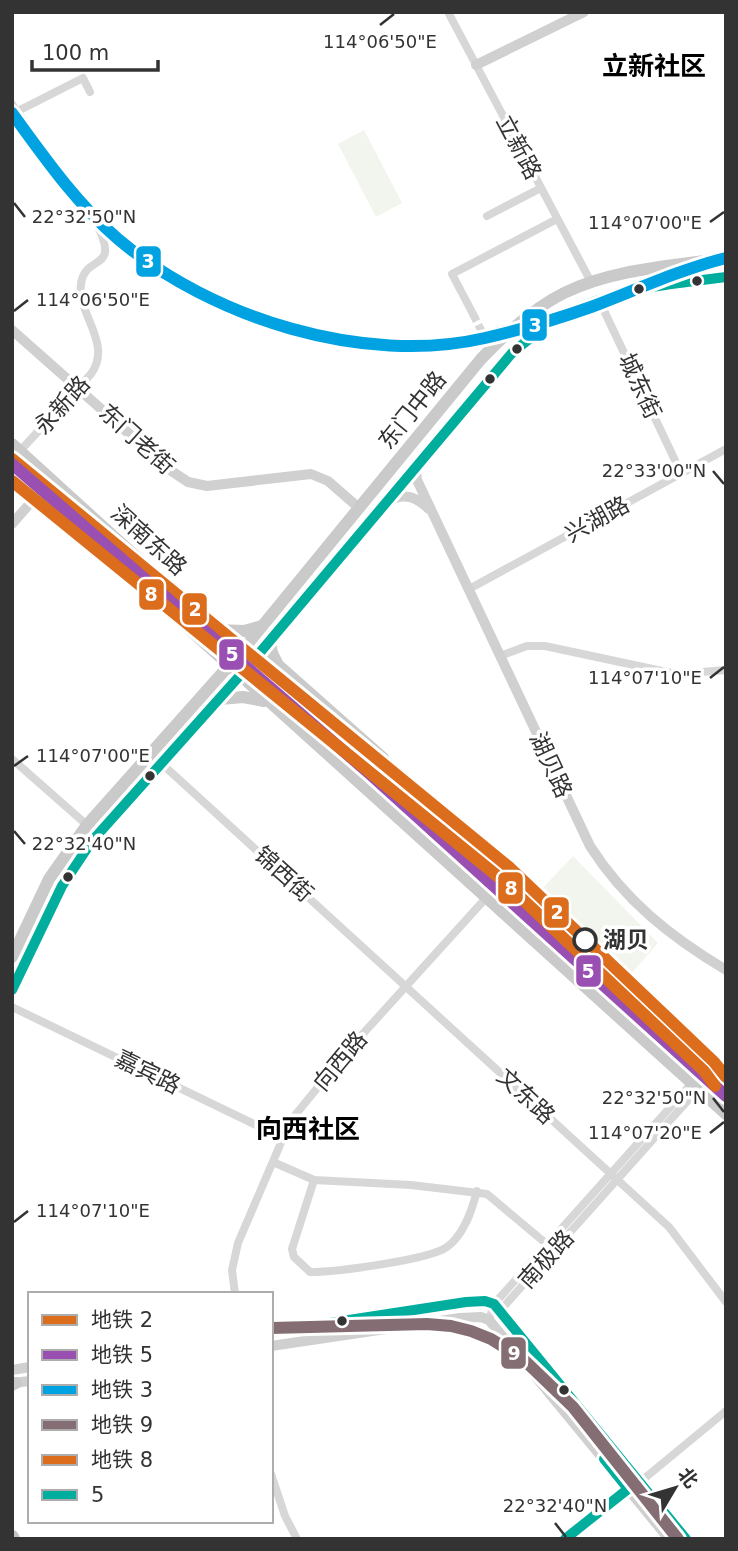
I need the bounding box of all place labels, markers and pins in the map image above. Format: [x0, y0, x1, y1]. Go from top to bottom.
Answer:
unlabelled marker [690, 274, 704, 288]
unlabelled marker [632, 282, 646, 296]
unlabelled marker [510, 342, 524, 356]
unlabelled marker [483, 372, 497, 386]
unlabelled marker [143, 769, 157, 783]
unlabelled marker [61, 870, 75, 884]
place label: 湖贝 [603, 927, 649, 953]
marker: 湖贝 [573, 928, 597, 952]
unlabelled marker [335, 1314, 349, 1328]
unlabelled marker [557, 1383, 571, 1397]

